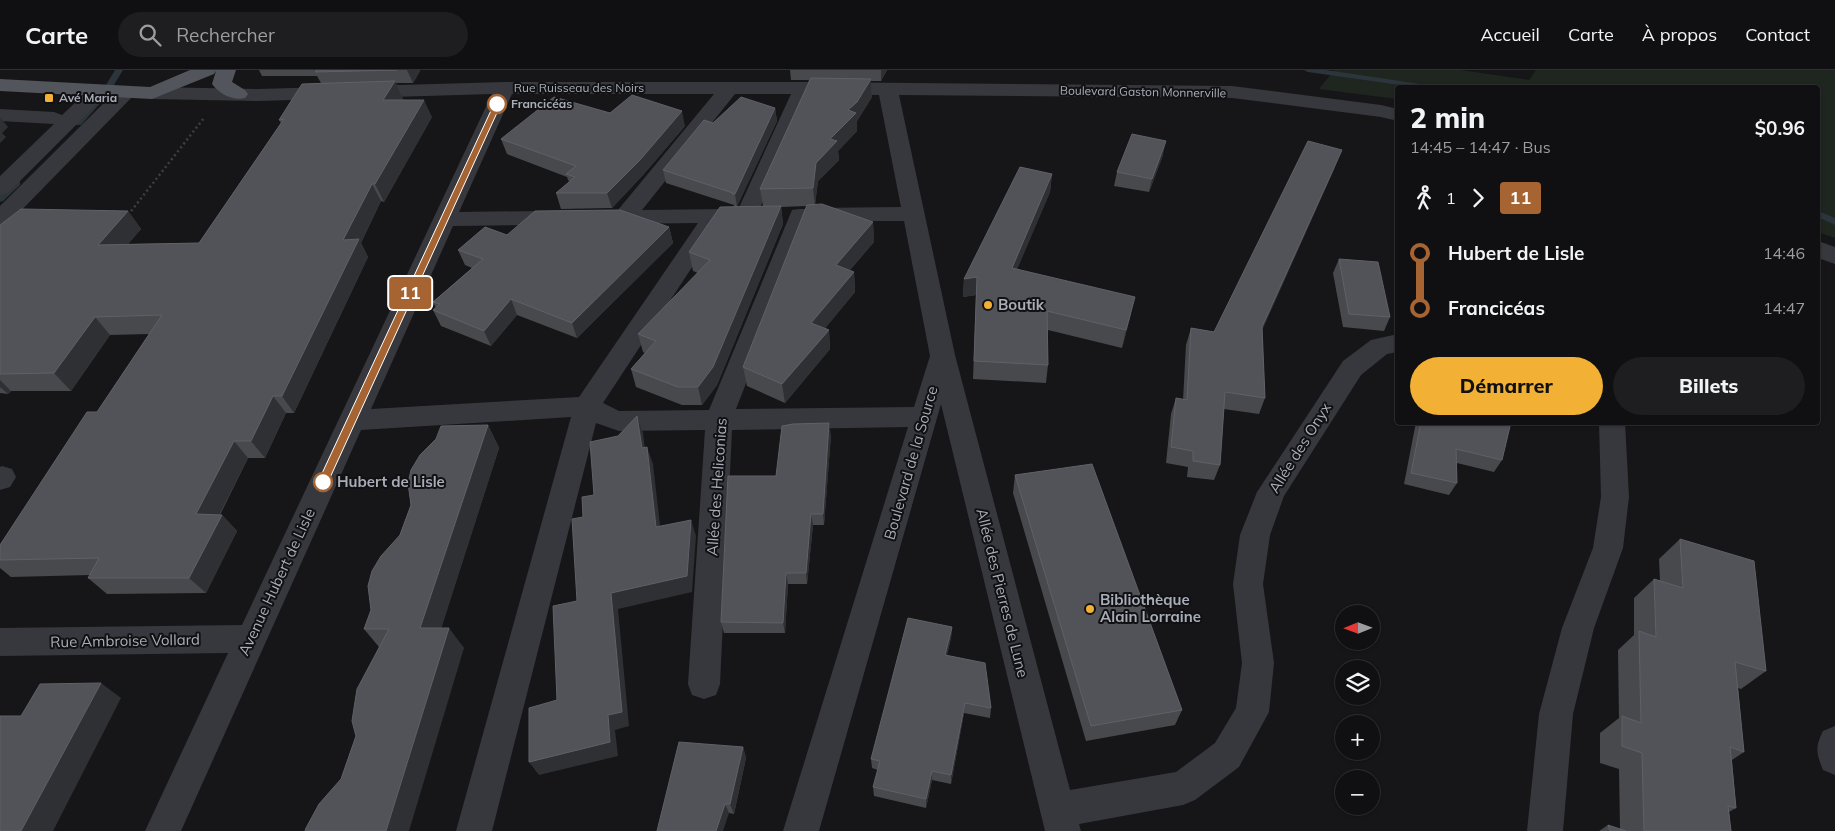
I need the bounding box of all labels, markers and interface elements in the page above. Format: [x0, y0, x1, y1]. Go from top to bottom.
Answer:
search box [118, 12, 468, 57]
text: Carte [25, 20, 88, 50]
icon: search [136, 21, 164, 49]
text: Rechercher [176, 23, 275, 47]
text: Accueil [1480, 23, 1540, 46]
text: Carte [1568, 23, 1614, 46]
text: À propos [1642, 23, 1717, 46]
text: Contact [1745, 23, 1810, 46]
street label: Rue Ruisseau des Noirs [514, 80, 644, 95]
street label: Boulevard Gaston Monnerville [1060, 83, 1226, 100]
place label: Avé Maria [59, 90, 117, 105]
marker: Avé Maria [43, 92, 55, 104]
marker: Francicéas [487, 94, 507, 114]
place label: Francicéas [511, 96, 572, 111]
text: 2 min [1410, 100, 1485, 135]
text: $0.96 [1755, 116, 1805, 140]
text: 14:45 – 14:47 · Bus [1410, 137, 1551, 157]
icon: walk [1410, 184, 1438, 212]
icon: forward [1464, 184, 1492, 212]
text: 11 [1510, 186, 1531, 209]
text: 1 [1446, 188, 1456, 208]
text: Hubert de Lisle [1448, 241, 1585, 265]
text: 14:46 [1763, 243, 1805, 263]
line badge: 11 [388, 277, 432, 309]
text: 11 [399, 281, 421, 304]
place label: Boutik [998, 295, 1045, 314]
text: Francicéas [1448, 296, 1545, 320]
text: 14:47 [1763, 298, 1805, 318]
marker: Boutik [982, 299, 994, 311]
button: Démarrer [1410, 357, 1603, 415]
button: Billets [1613, 357, 1805, 415]
street label: Boulevard de la Source [879, 384, 942, 542]
street label: Allée des Onyx [1264, 399, 1335, 496]
street label: Allée des Heliconias [702, 417, 731, 557]
marker: Hubert de Lisle [313, 472, 333, 492]
place label: Hubert de Lisle [337, 472, 445, 491]
street label: Avenue Hubert de Lisle [234, 505, 319, 659]
street label: Allée des Pierres de Lune [972, 506, 1033, 679]
place label: Bibliothèque Alain Lorraine [1100, 590, 1201, 626]
marker: Bibliothèque Alain Lorraine [1084, 603, 1096, 615]
north arrow [1335, 605, 1380, 650]
map controls [1335, 605, 1380, 815]
street label: Rue Ambroise Vollard [50, 630, 200, 651]
button: layers [1335, 660, 1380, 705]
button: + [1335, 715, 1380, 760]
button: − [1335, 770, 1380, 815]

